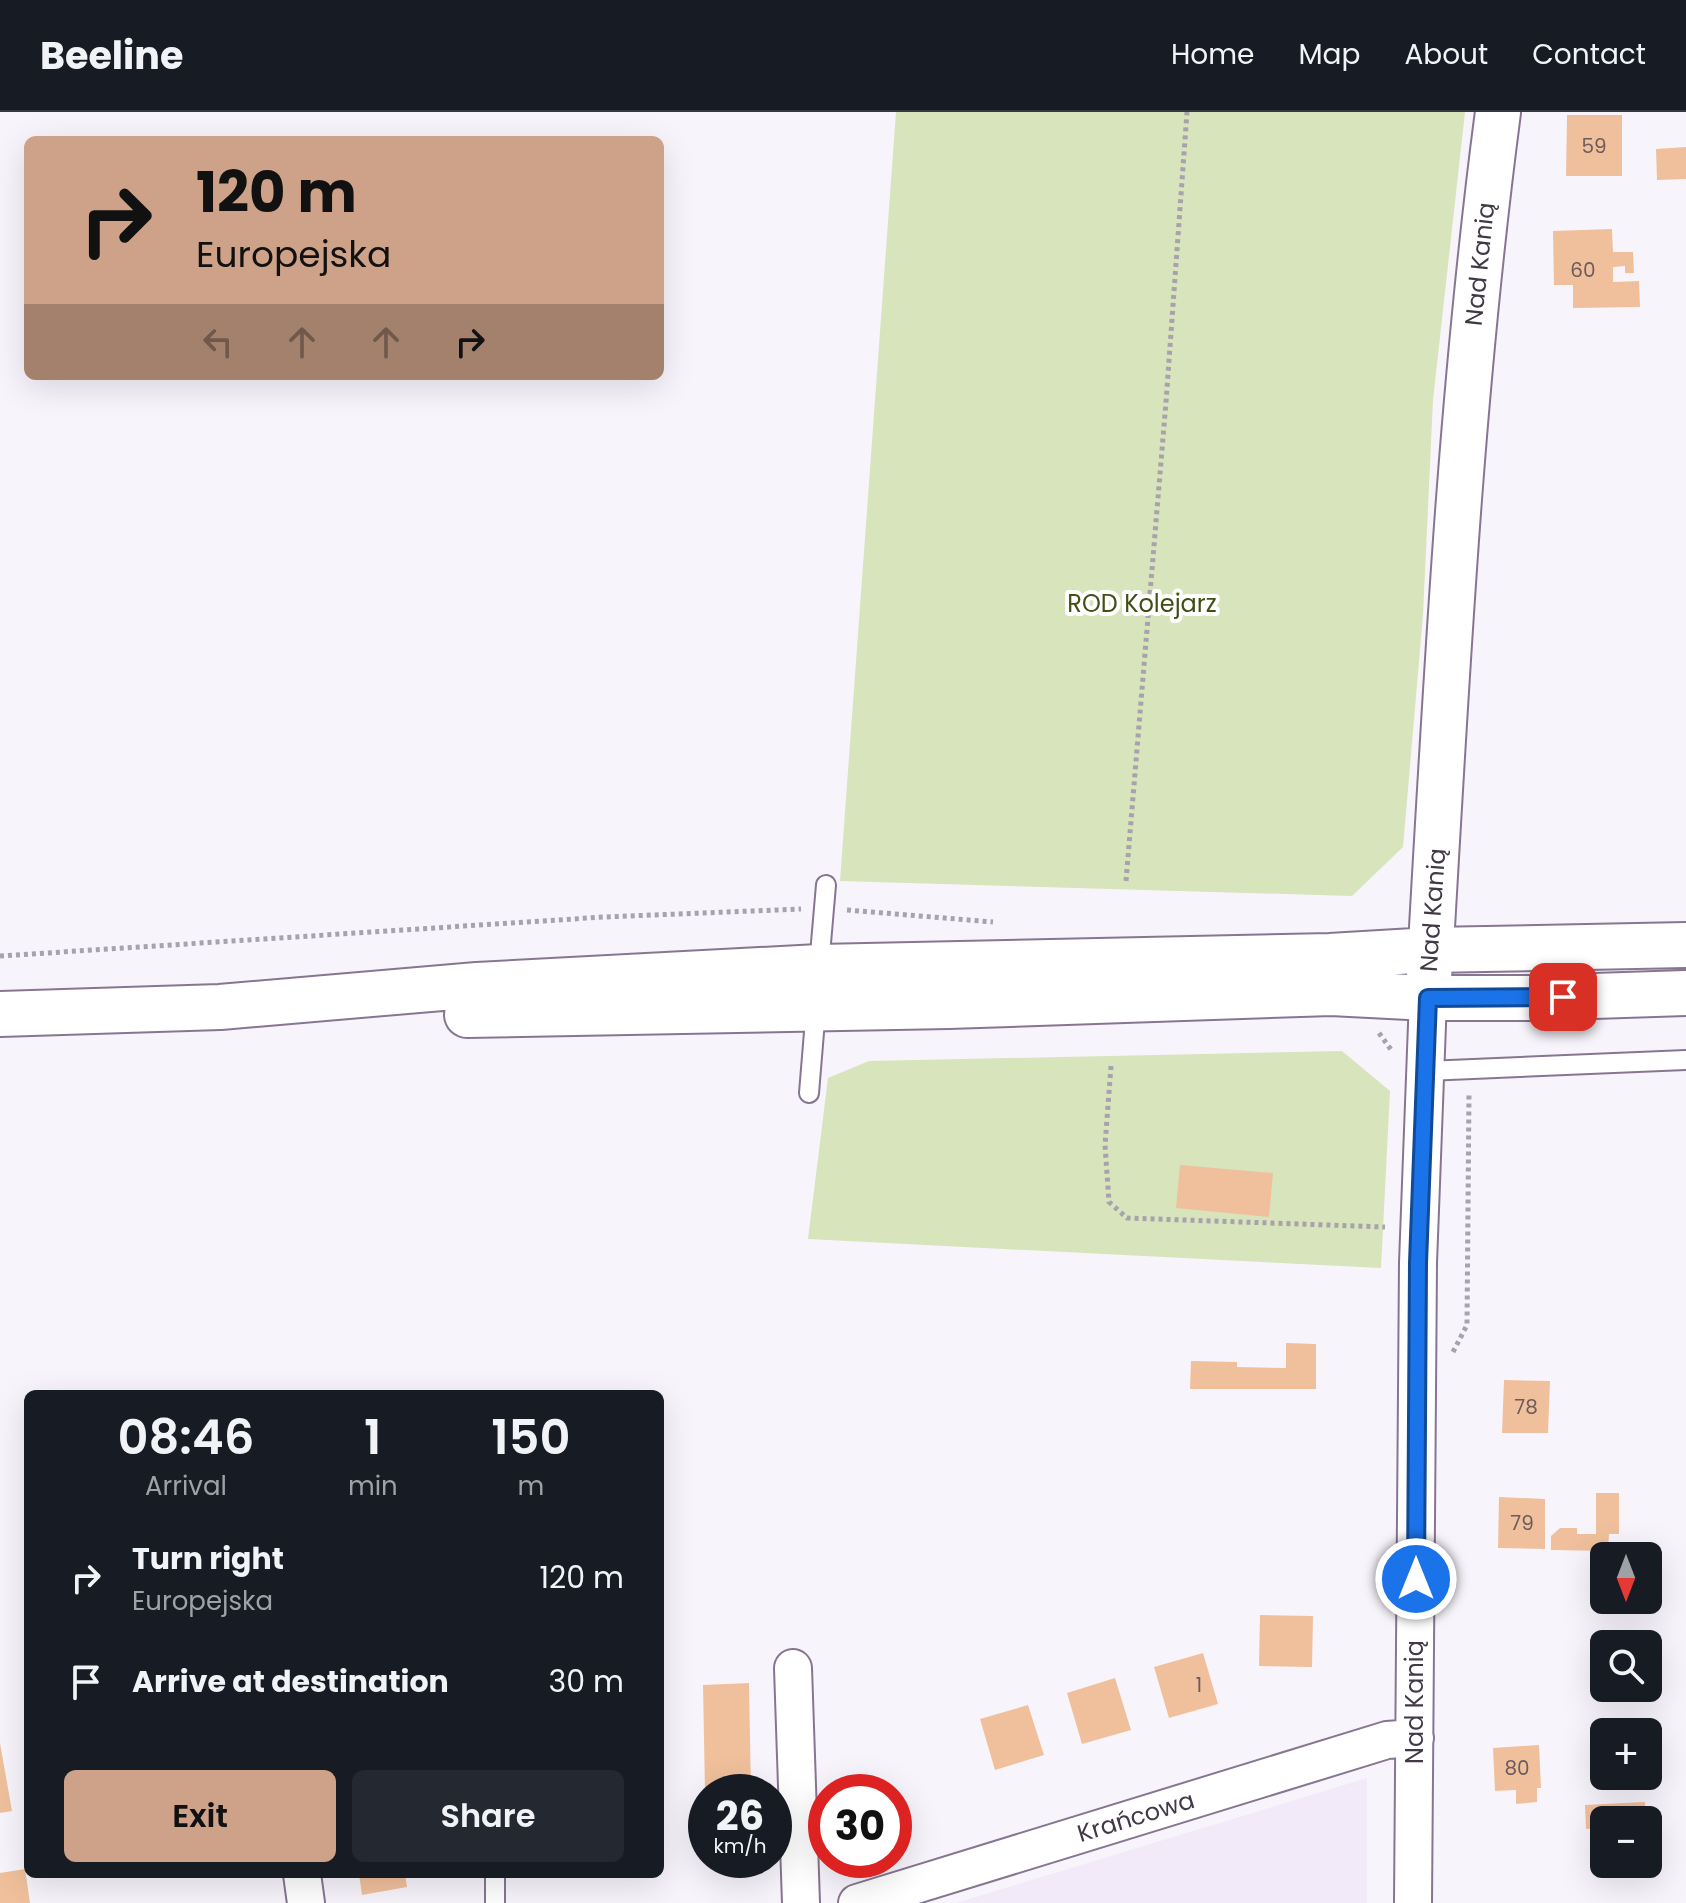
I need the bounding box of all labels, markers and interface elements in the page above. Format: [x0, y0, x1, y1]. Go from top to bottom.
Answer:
text: Beeline [40, 29, 183, 82]
text: Home [1171, 35, 1254, 74]
text: Map [1298, 35, 1360, 74]
text: About [1404, 35, 1488, 74]
text: Contact [1532, 35, 1646, 74]
house number: 59 [1581, 132, 1607, 160]
text: 120 m [196, 153, 357, 232]
icon: right [64, 168, 168, 272]
street label: Nad Kanią [1457, 201, 1502, 327]
text: Europejska [196, 229, 391, 280]
house number: 60 [1570, 256, 1596, 284]
icon: left [196, 320, 240, 364]
icon: ahead [280, 320, 324, 364]
icon: ahead [364, 320, 408, 364]
icon: right [448, 320, 492, 364]
park label: ROD Kolejarz [1067, 587, 1217, 620]
street label: Nad Kanią [1412, 847, 1453, 973]
pin [1529, 963, 1597, 1031]
icon: arrive [1541, 975, 1585, 1019]
house number: 78 [1514, 1393, 1538, 1421]
text: 08:46 [117, 1404, 254, 1471]
text: 1 [364, 1404, 382, 1471]
text: 150 [491, 1404, 570, 1471]
text: Arrival [145, 1468, 227, 1504]
text: min [348, 1468, 398, 1504]
text: m [517, 1468, 544, 1504]
house number: 79 [1510, 1509, 1534, 1537]
text: Turn right [132, 1537, 284, 1580]
position arrow [1374, 1537, 1458, 1621]
north arrow [1590, 1542, 1662, 1614]
map controls [1590, 1542, 1662, 1878]
icon: right [64, 1556, 108, 1600]
text: 120 m [539, 1556, 624, 1599]
text: Europejska [132, 1583, 273, 1619]
button: search [1590, 1630, 1662, 1702]
street label: Nad Kanią [1398, 1640, 1431, 1764]
icon: arrive [64, 1660, 108, 1704]
text: Arrive at destination [132, 1660, 449, 1703]
text: 30 m [549, 1660, 624, 1703]
house number: 1 [1196, 1671, 1202, 1699]
button: + [1590, 1718, 1662, 1790]
house number: 80 [1504, 1754, 1530, 1782]
button: Exit [64, 1770, 336, 1862]
button: Share [352, 1770, 624, 1862]
speed limit sign: 30 [808, 1774, 912, 1878]
street label: Krańcowa [1073, 1783, 1198, 1850]
text: 26 [716, 1788, 764, 1844]
button: − [1590, 1806, 1662, 1878]
text: km/h [713, 1832, 767, 1860]

